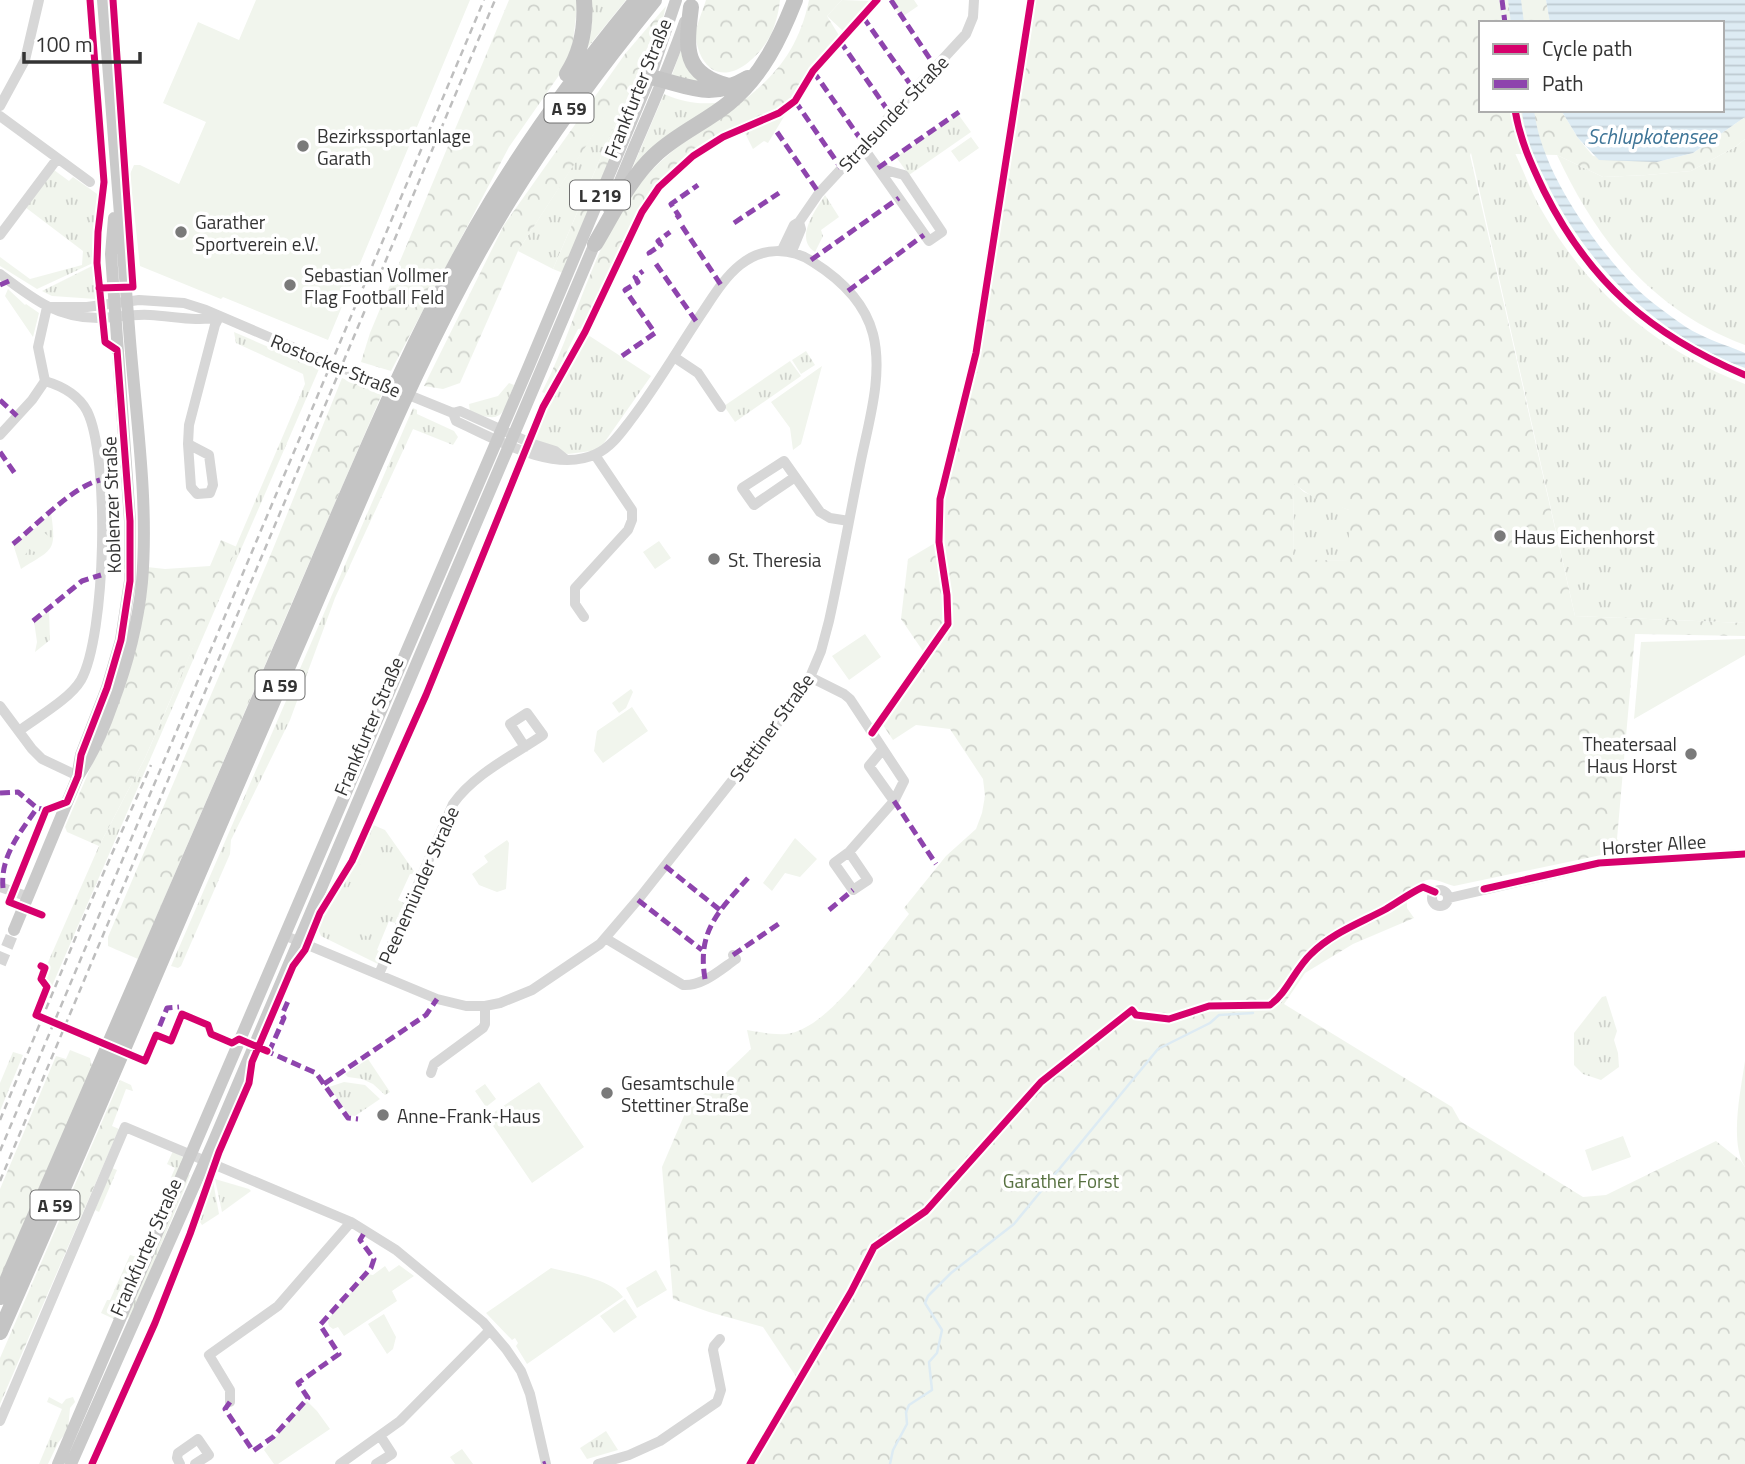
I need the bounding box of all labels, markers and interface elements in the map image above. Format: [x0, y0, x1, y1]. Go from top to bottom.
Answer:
street label: Frankfurter Straße [596, 14, 678, 162]
scale bar [24, 21, 140, 65]
legend [1479, 21, 1724, 112]
text: 100 m [35, 28, 92, 60]
text: Cycle path [1542, 32, 1633, 64]
street label: Stralsunder Straße [831, 48, 955, 178]
text: Path [1542, 67, 1584, 99]
road number: A 59 [544, 94, 594, 122]
water label: Schlupkotensee [1587, 120, 1718, 152]
place label: Bezirkssportanlage Garath [317, 121, 471, 172]
marker: Bezirkssportanlage Garath [295, 138, 311, 154]
road number: L 219 [570, 180, 630, 210]
place label: Garather Sportverein e.V. [195, 207, 319, 258]
marker: Garather Sportverein e.V. [173, 224, 189, 240]
place label: Sebastian Vollmer Flag Football Feld [304, 260, 449, 311]
marker: Sebastian Vollmer Flag Football Feld [282, 277, 298, 293]
street label: Rostocker Straße [267, 326, 405, 404]
street label: Koblenzer Straße [94, 436, 128, 574]
place label: Haus Eichenhorst [1514, 522, 1655, 551]
marker: Haus Eichenhorst [1492, 528, 1508, 544]
place label: St. Theresia [728, 545, 822, 574]
marker: St. Theresia [706, 551, 722, 567]
street label: Frankfurter Straße [326, 652, 410, 800]
street label: Stettiner Straße [722, 667, 820, 787]
road number: A 59 [256, 670, 304, 700]
place label: Theatersaal Haus Horst [1583, 729, 1677, 780]
marker: Theatersaal Haus Horst [1683, 746, 1699, 762]
street label: Peenemünder Straße [370, 801, 466, 969]
street label: Horster Allee [1601, 826, 1707, 862]
place label: Gesamtschule Stettiner Straße [621, 1068, 749, 1119]
marker: Gesamtschule Stettiner Straße [599, 1085, 615, 1101]
place label: Anne-Frank-Haus [397, 1101, 541, 1130]
marker: Anne-Frank-Haus [375, 1107, 391, 1123]
park label: Garather Forst [1003, 1166, 1119, 1195]
street label: Frankfurter Straße [102, 1173, 188, 1321]
road number: A 59 [30, 1190, 80, 1220]

